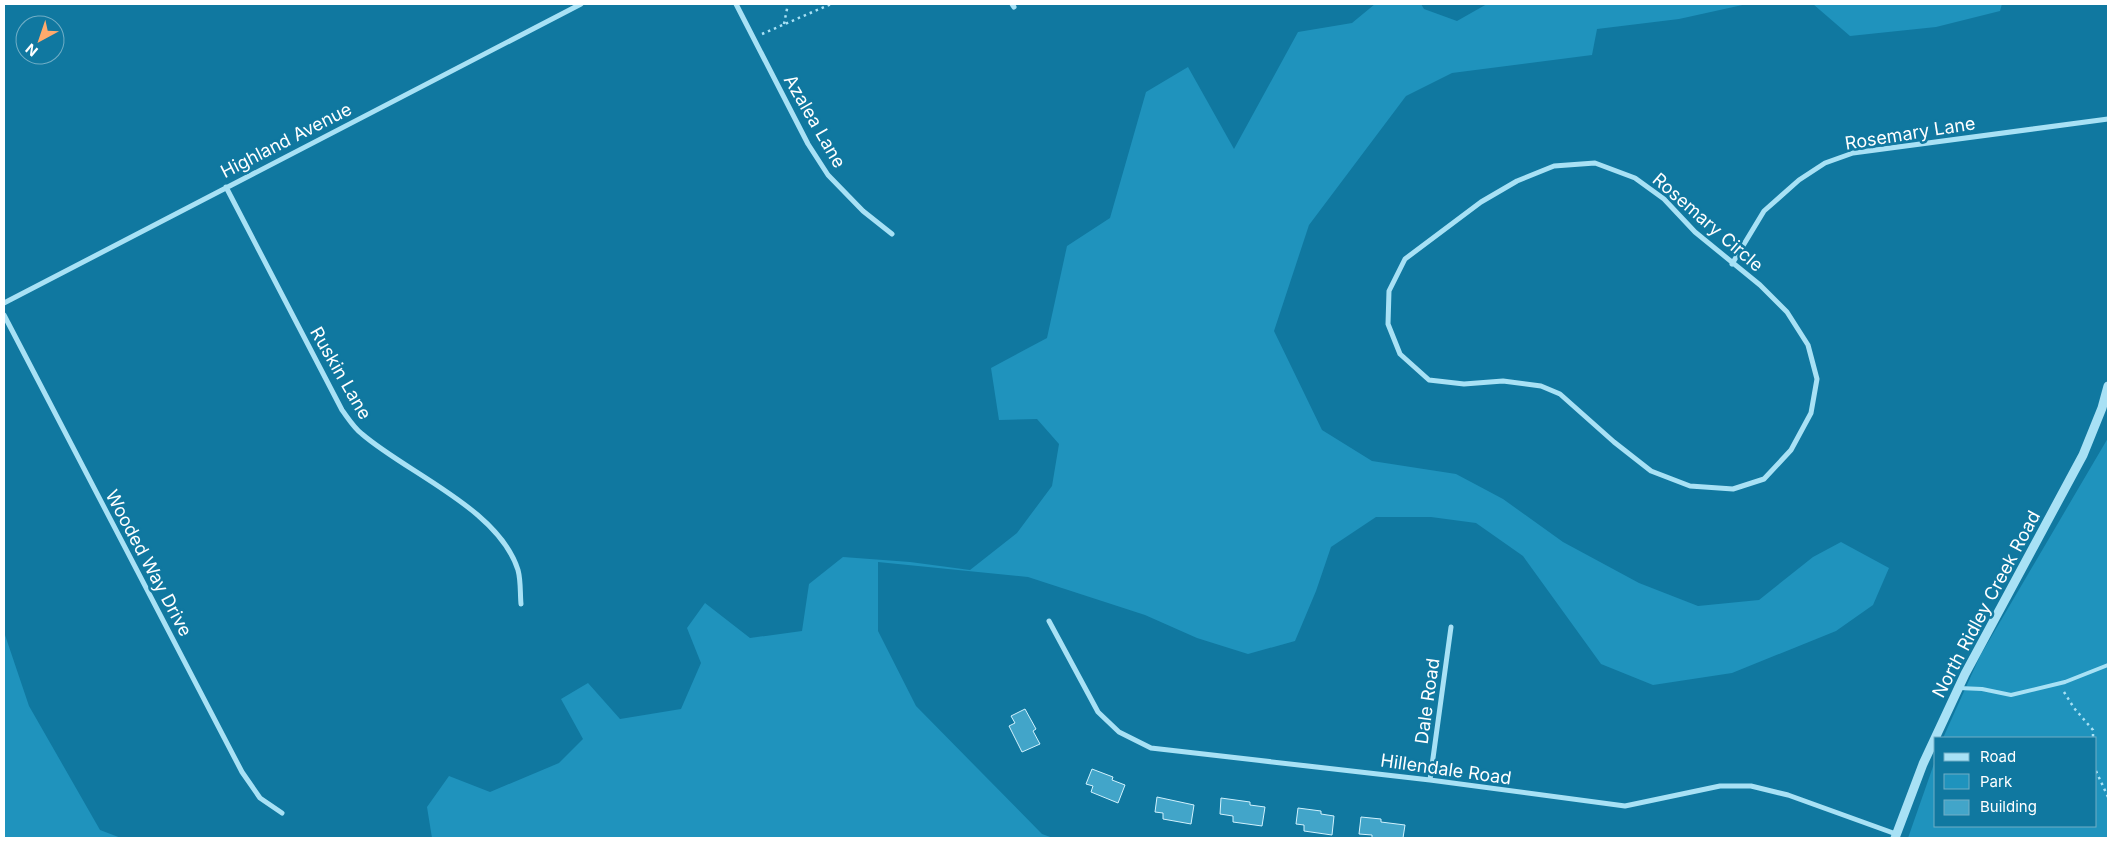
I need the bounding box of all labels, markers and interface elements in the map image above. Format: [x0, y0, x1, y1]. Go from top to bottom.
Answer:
north arrow [15, 15, 65, 65]
text: N [22, 40, 41, 60]
street label: Azalea Lane [780, 71, 850, 171]
street label: Highland Avenue [217, 98, 355, 182]
street label: Rosemary Lane [1843, 112, 1977, 154]
street label: Rosemary Circle [1649, 168, 1767, 276]
street label: Ruskin Lane [306, 323, 376, 423]
street label: Wooded Way Drive [102, 486, 196, 640]
street label: North Ridley Creek Road [1928, 507, 2044, 701]
street label: Dale Road [1411, 657, 1443, 745]
legend [1934, 737, 2097, 827]
text: Road [1980, 747, 2016, 766]
street label: Hillendale Road [1379, 749, 1513, 789]
text: Park [1980, 772, 2013, 791]
text: Building [1980, 797, 2037, 816]

